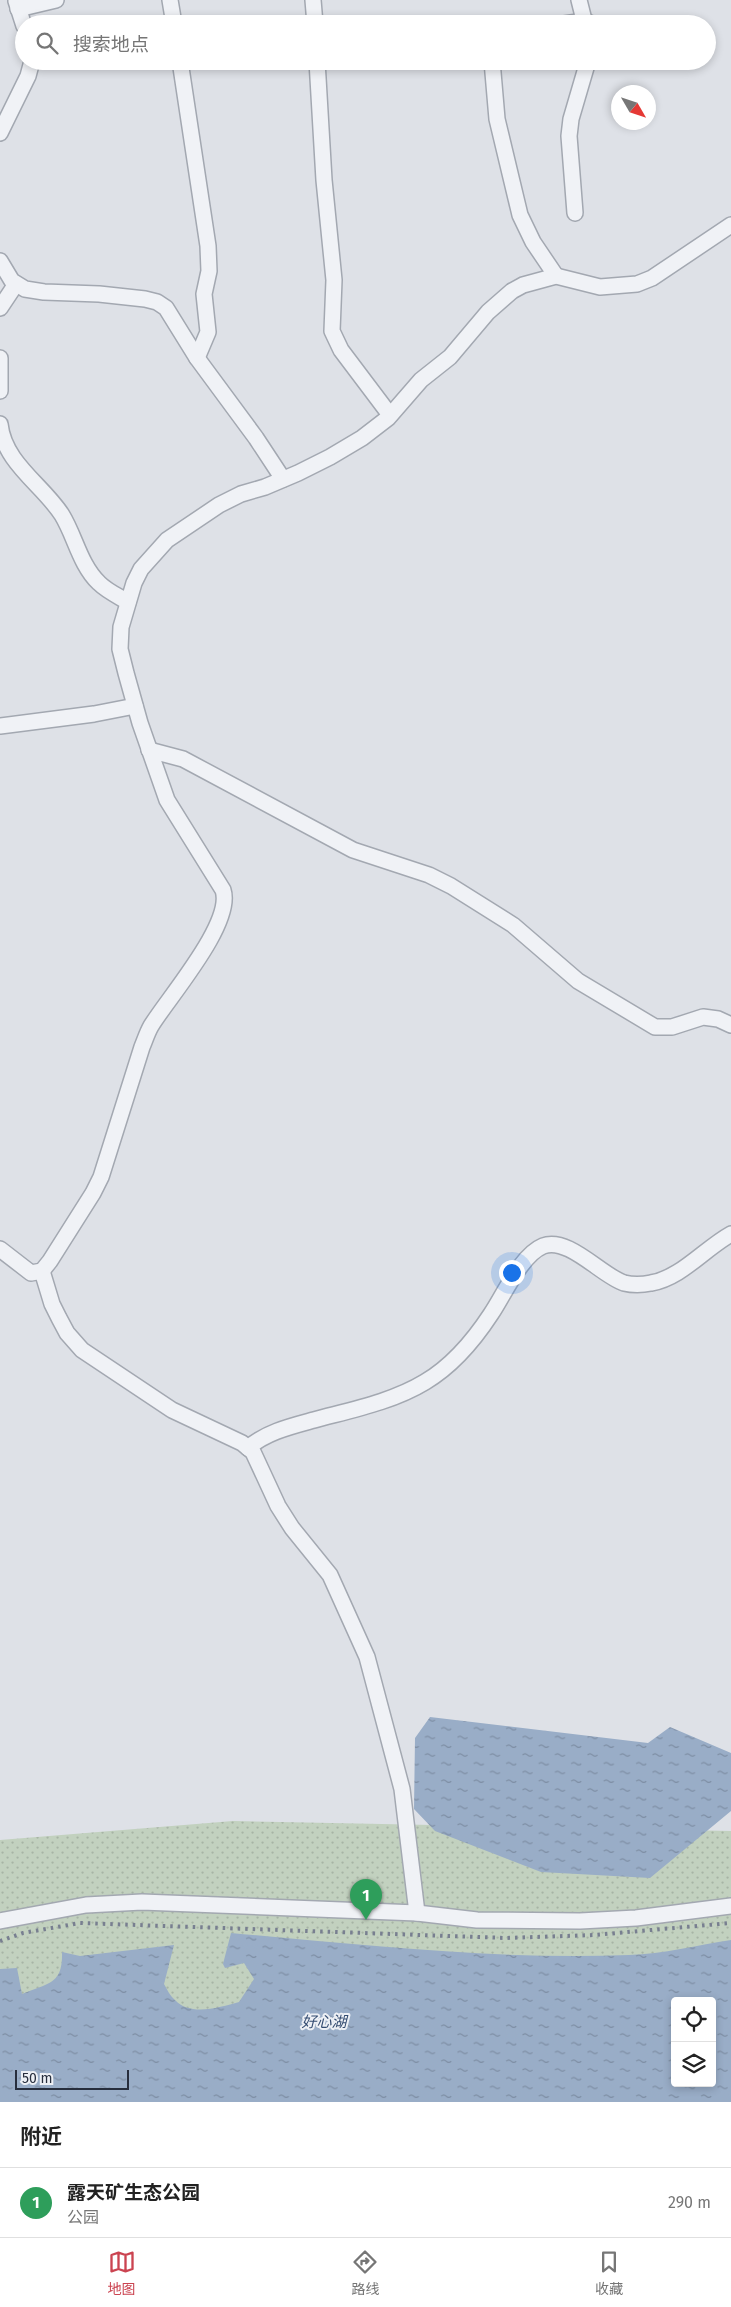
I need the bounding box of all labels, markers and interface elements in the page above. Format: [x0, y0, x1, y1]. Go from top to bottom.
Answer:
search box [15, 15, 716, 70]
icon: search [33, 29, 61, 57]
text: 搜索地点 [73, 33, 149, 56]
north arrow [611, 85, 656, 130]
your location [499, 1260, 525, 1286]
pin: 1 [350, 1879, 382, 1920]
map controls [671, 1997, 716, 2087]
button: locate [671, 1997, 716, 2042]
water label: 好心湖 [301, 2013, 348, 2031]
button: layers [671, 2042, 716, 2087]
scale bar [15, 2067, 129, 2090]
text: 50 m [22, 2070, 53, 2087]
text: 附近 [20, 2124, 62, 2150]
text: 露天矿生态公园 [67, 2181, 200, 2204]
text: 1 [32, 2193, 40, 2212]
text: 290 m [668, 2193, 711, 2212]
text: 公园 [67, 2208, 99, 2227]
tab: 地图 [108, 2248, 136, 2298]
tab: 路线 [351, 2248, 379, 2298]
tab: 收藏 [595, 2248, 623, 2298]

